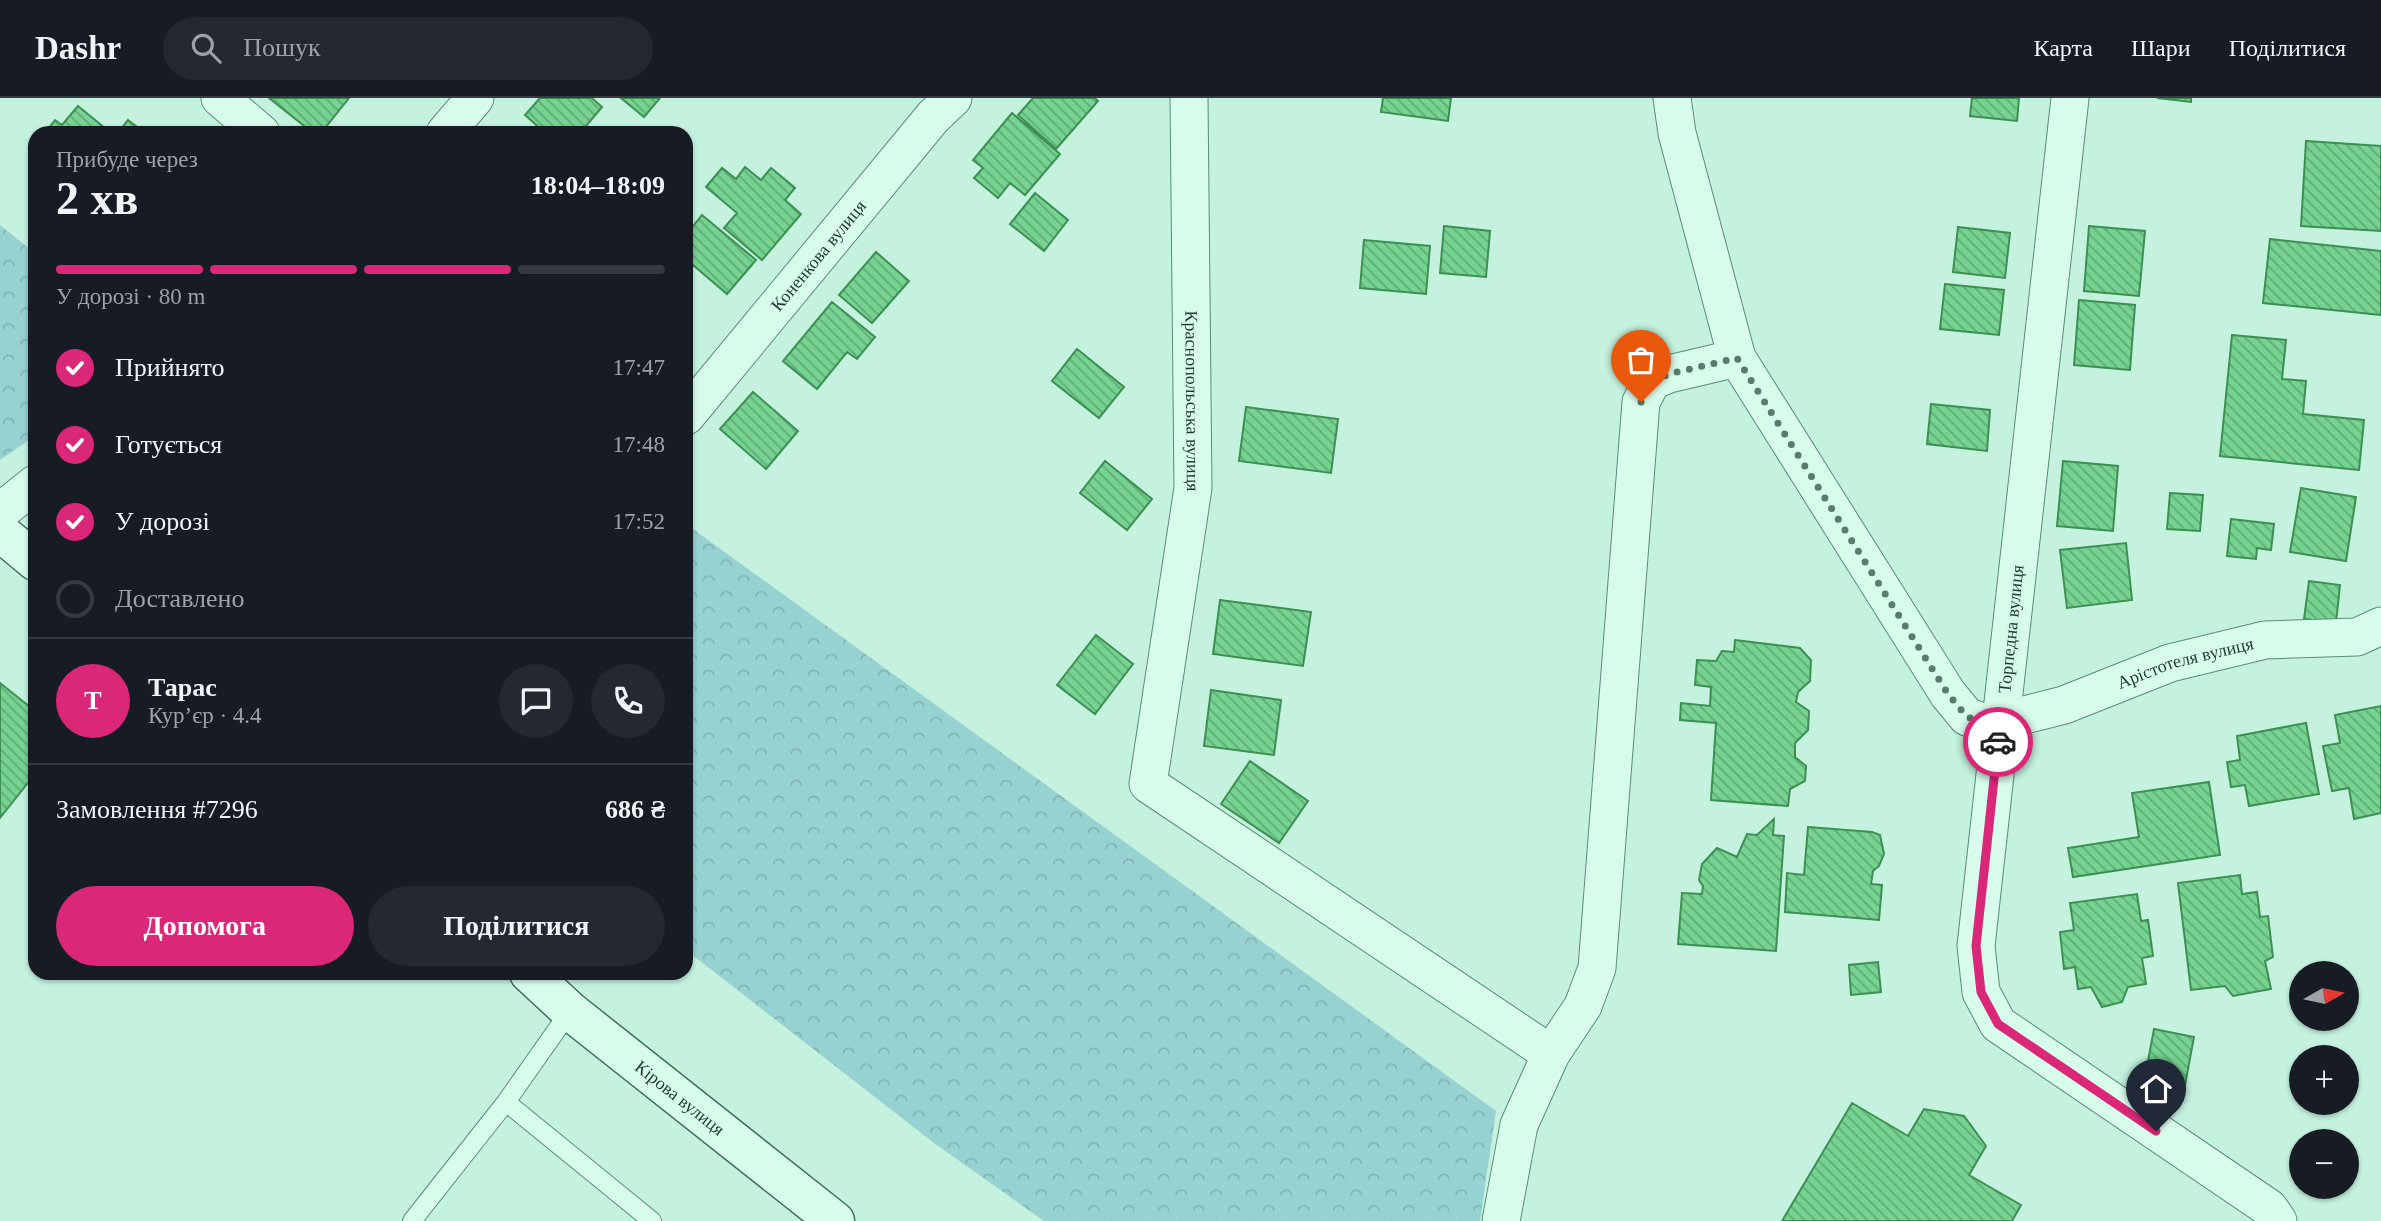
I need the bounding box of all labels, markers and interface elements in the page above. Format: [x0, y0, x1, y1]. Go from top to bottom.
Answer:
search box [163, 17, 653, 80]
icon: search [187, 29, 225, 67]
text: Dashr [35, 30, 121, 66]
text: Пошук [243, 33, 321, 62]
text: Карта [2033, 35, 2093, 61]
text: Шари [2131, 35, 2191, 61]
text: Поділитися [2229, 35, 2346, 61]
text: Прибуде через [56, 147, 198, 172]
text: 18:04–18:09 [531, 171, 665, 200]
text: 2 хв [56, 173, 138, 224]
street label: Коненкова вулиця [767, 196, 870, 315]
text: У дорозі · 80 m [56, 284, 206, 309]
street label: Краснопольська вулиця [1181, 310, 1203, 492]
pin [1611, 330, 1671, 402]
icon: bag [1622, 341, 1660, 379]
icon: check [56, 349, 94, 387]
text: Прийнято [115, 353, 225, 382]
text: 17:47 [613, 355, 665, 380]
icon: check [56, 426, 94, 464]
text: Готується [115, 430, 222, 459]
text: 17:48 [613, 432, 665, 457]
icon: check [56, 503, 94, 541]
text: У дорозі [115, 507, 210, 536]
text: 17:52 [613, 509, 665, 534]
street label: Торпедна вулиця [1994, 564, 2028, 694]
text: Доставлено [115, 584, 245, 613]
street label: Арістотеля вулиця [2114, 633, 2255, 693]
button: chat [499, 664, 573, 738]
button: phone [591, 664, 665, 738]
text: Тарас [148, 673, 217, 702]
text: Т [84, 686, 102, 715]
text: Кур’єр · 4.4 [148, 703, 262, 728]
courier [1963, 707, 2033, 777]
icon: car [1979, 723, 2017, 761]
text: Замовлення #7296 [56, 795, 258, 824]
text: 686 ₴ [605, 795, 665, 824]
button: Допомога [56, 886, 354, 966]
button: Поділитися [368, 886, 665, 966]
north arrow [2289, 961, 2359, 1031]
map controls [2289, 961, 2359, 1199]
button: + [2289, 1045, 2359, 1115]
street label: Кірова вулиця [631, 1056, 729, 1140]
pin [2126, 1059, 2186, 1131]
icon: home [2137, 1070, 2175, 1108]
button: − [2289, 1129, 2359, 1199]

